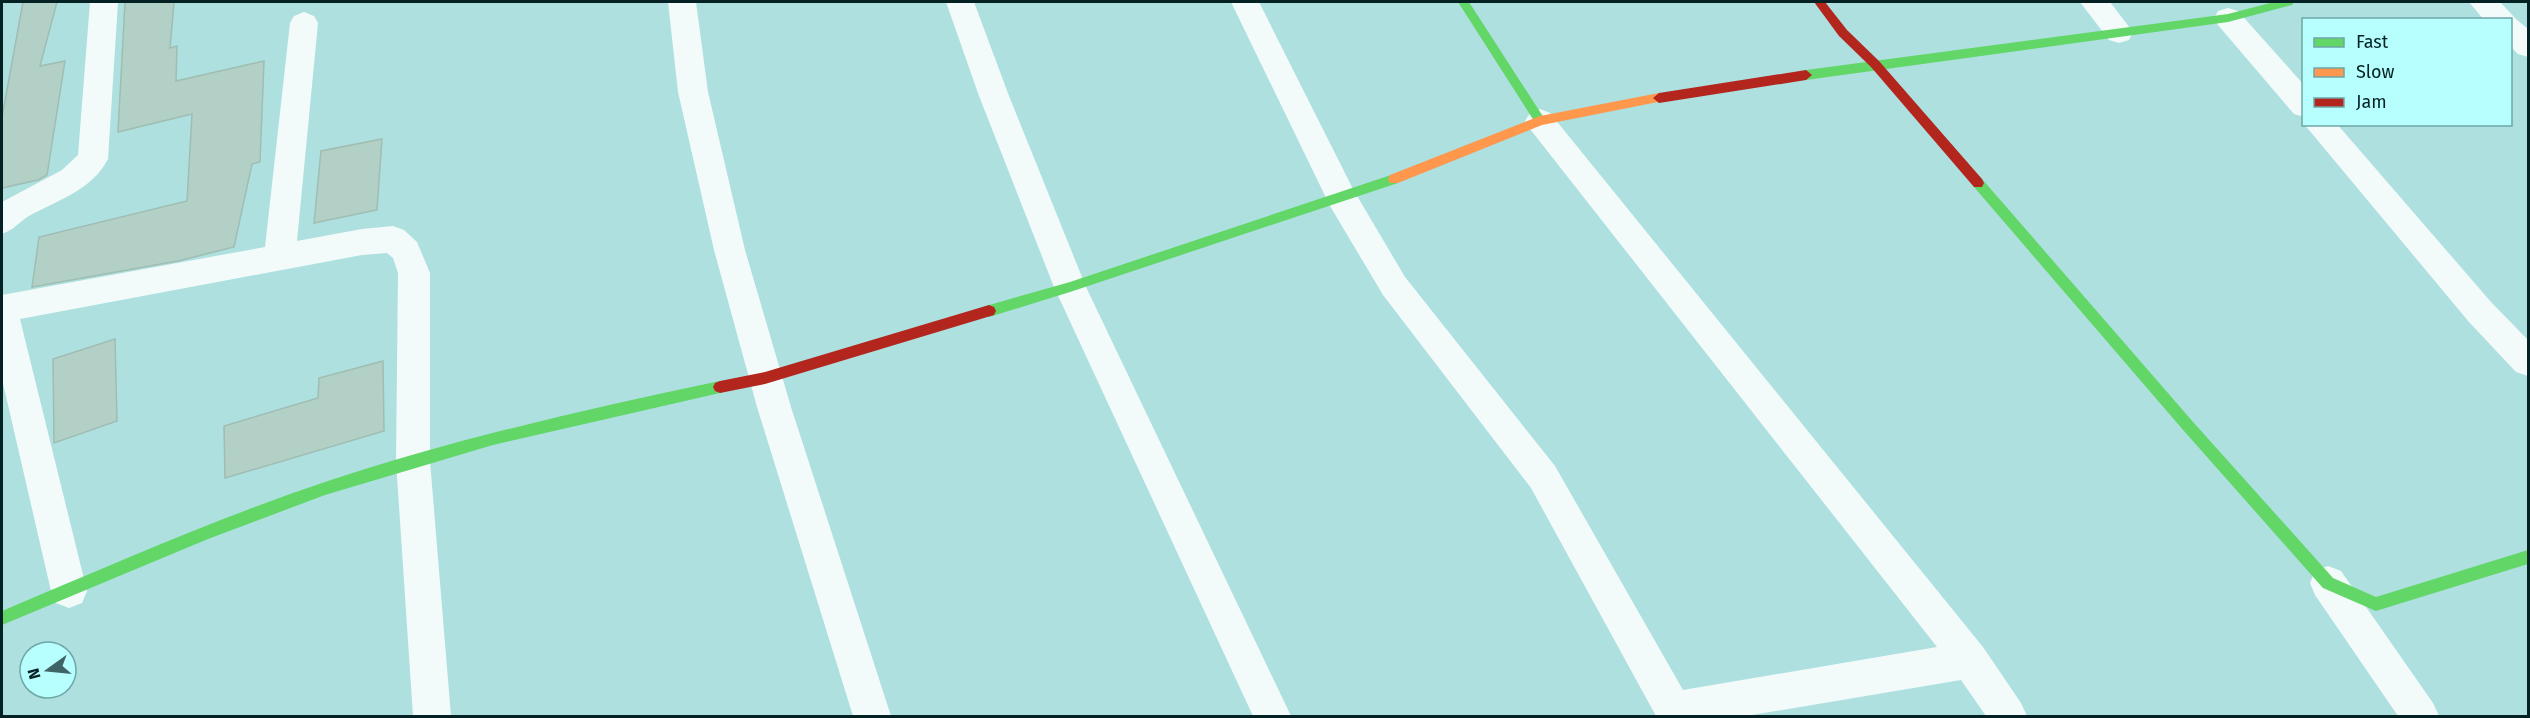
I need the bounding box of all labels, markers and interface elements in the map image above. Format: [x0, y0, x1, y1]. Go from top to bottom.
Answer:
legend [2302, 18, 2512, 126]
text: Fast [2356, 31, 2389, 53]
text: Slow [2356, 61, 2395, 83]
text: Jam [2356, 91, 2387, 113]
north arrow [18, 640, 78, 700]
text: N [23, 666, 45, 681]

